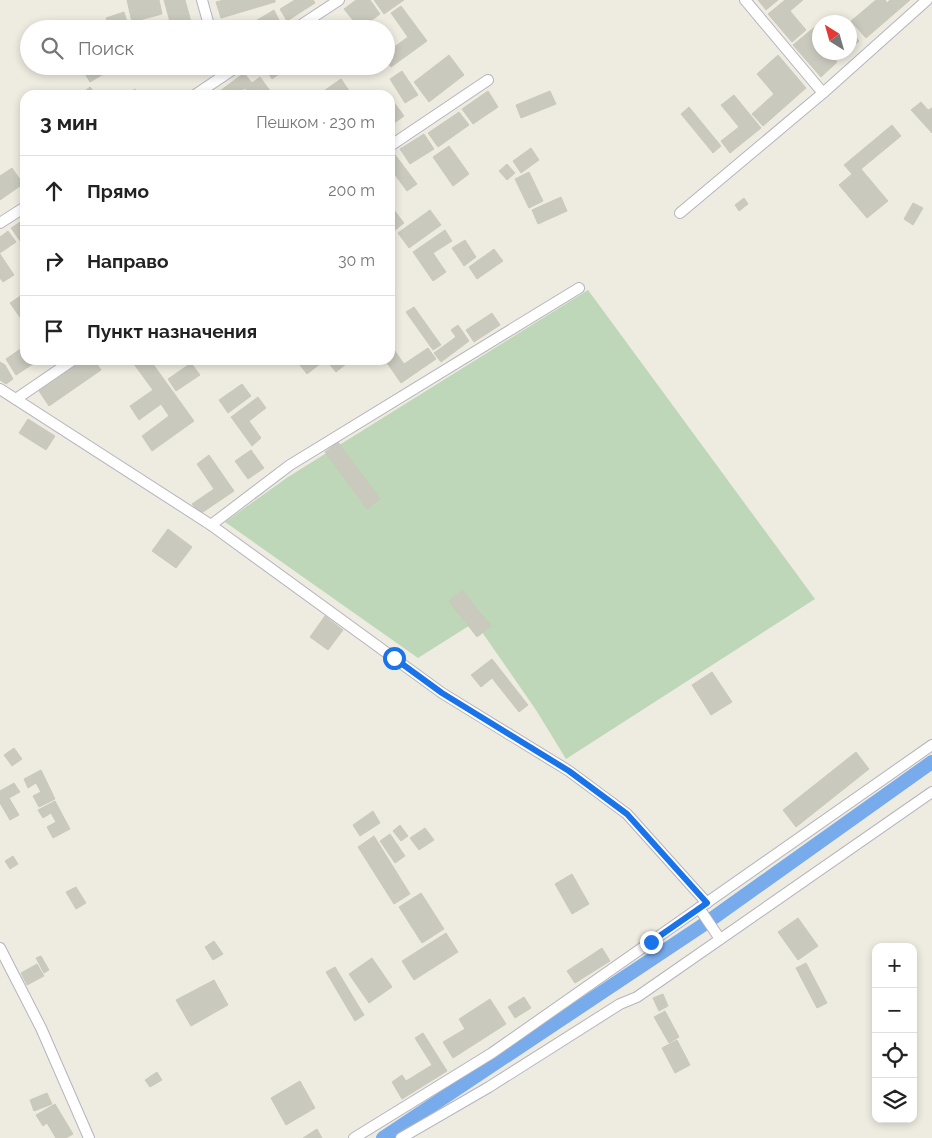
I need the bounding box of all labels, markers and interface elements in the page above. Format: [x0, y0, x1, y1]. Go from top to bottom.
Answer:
north arrow [812, 15, 857, 60]
search box [20, 20, 395, 75]
icon: search [38, 34, 66, 62]
text: Поиск [78, 37, 134, 59]
text: 3 мин [40, 110, 98, 135]
text: Пешком · 230 m [256, 113, 375, 132]
icon: ahead [40, 177, 68, 205]
text: Прямо [87, 180, 149, 202]
text: 200 m [328, 181, 375, 200]
icon: right [40, 247, 68, 275]
text: Направо [87, 250, 168, 272]
text: 30 m [338, 251, 375, 270]
icon: arrive [40, 317, 68, 345]
text: Пункт назначения [87, 320, 257, 342]
route start [383, 647, 406, 670]
route end [640, 931, 663, 954]
map controls [872, 943, 917, 1123]
button: + [872, 943, 917, 988]
button: − [872, 988, 917, 1033]
button: locate [872, 1033, 917, 1078]
button: layers [872, 1078, 917, 1123]

